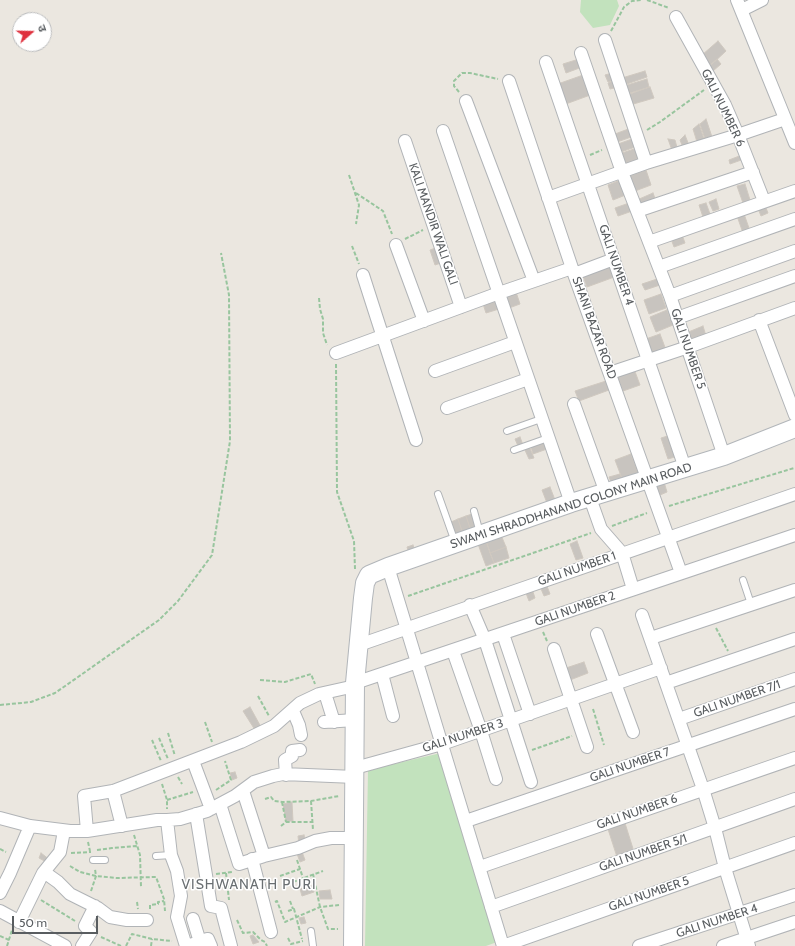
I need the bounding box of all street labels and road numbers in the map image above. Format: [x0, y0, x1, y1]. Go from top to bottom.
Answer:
street label: GALI NUMBER 6 [698, 67, 748, 149]
street label: KALI MANDIR WALI GALI [405, 161, 461, 287]
street label: GALI NUMBER 4 [595, 223, 637, 307]
street label: SHANI BAZAR ROAD [569, 275, 619, 381]
street label: GALI NUMBER 5 [667, 307, 709, 391]
street label: SWAMI SHRADDHANAND COLONY MAIN ROAD [448, 460, 694, 552]
street label: GALI NUMBER 1 [536, 549, 618, 589]
street label: GALI NUMBER 2 [533, 589, 617, 629]
street label: GALI NUMBER 7/1 [692, 677, 782, 721]
street label: GALI NUMBER 3 [421, 716, 505, 756]
street label: GALI NUMBER 7 [588, 745, 672, 785]
street label: GALI NUMBER 6 [595, 791, 679, 833]
street label: GALI NUMBER 5/1 [597, 831, 689, 875]
street label: GALI NUMBER 5 [607, 873, 691, 915]
street label: GALI NUMBER 4 [675, 901, 759, 941]

